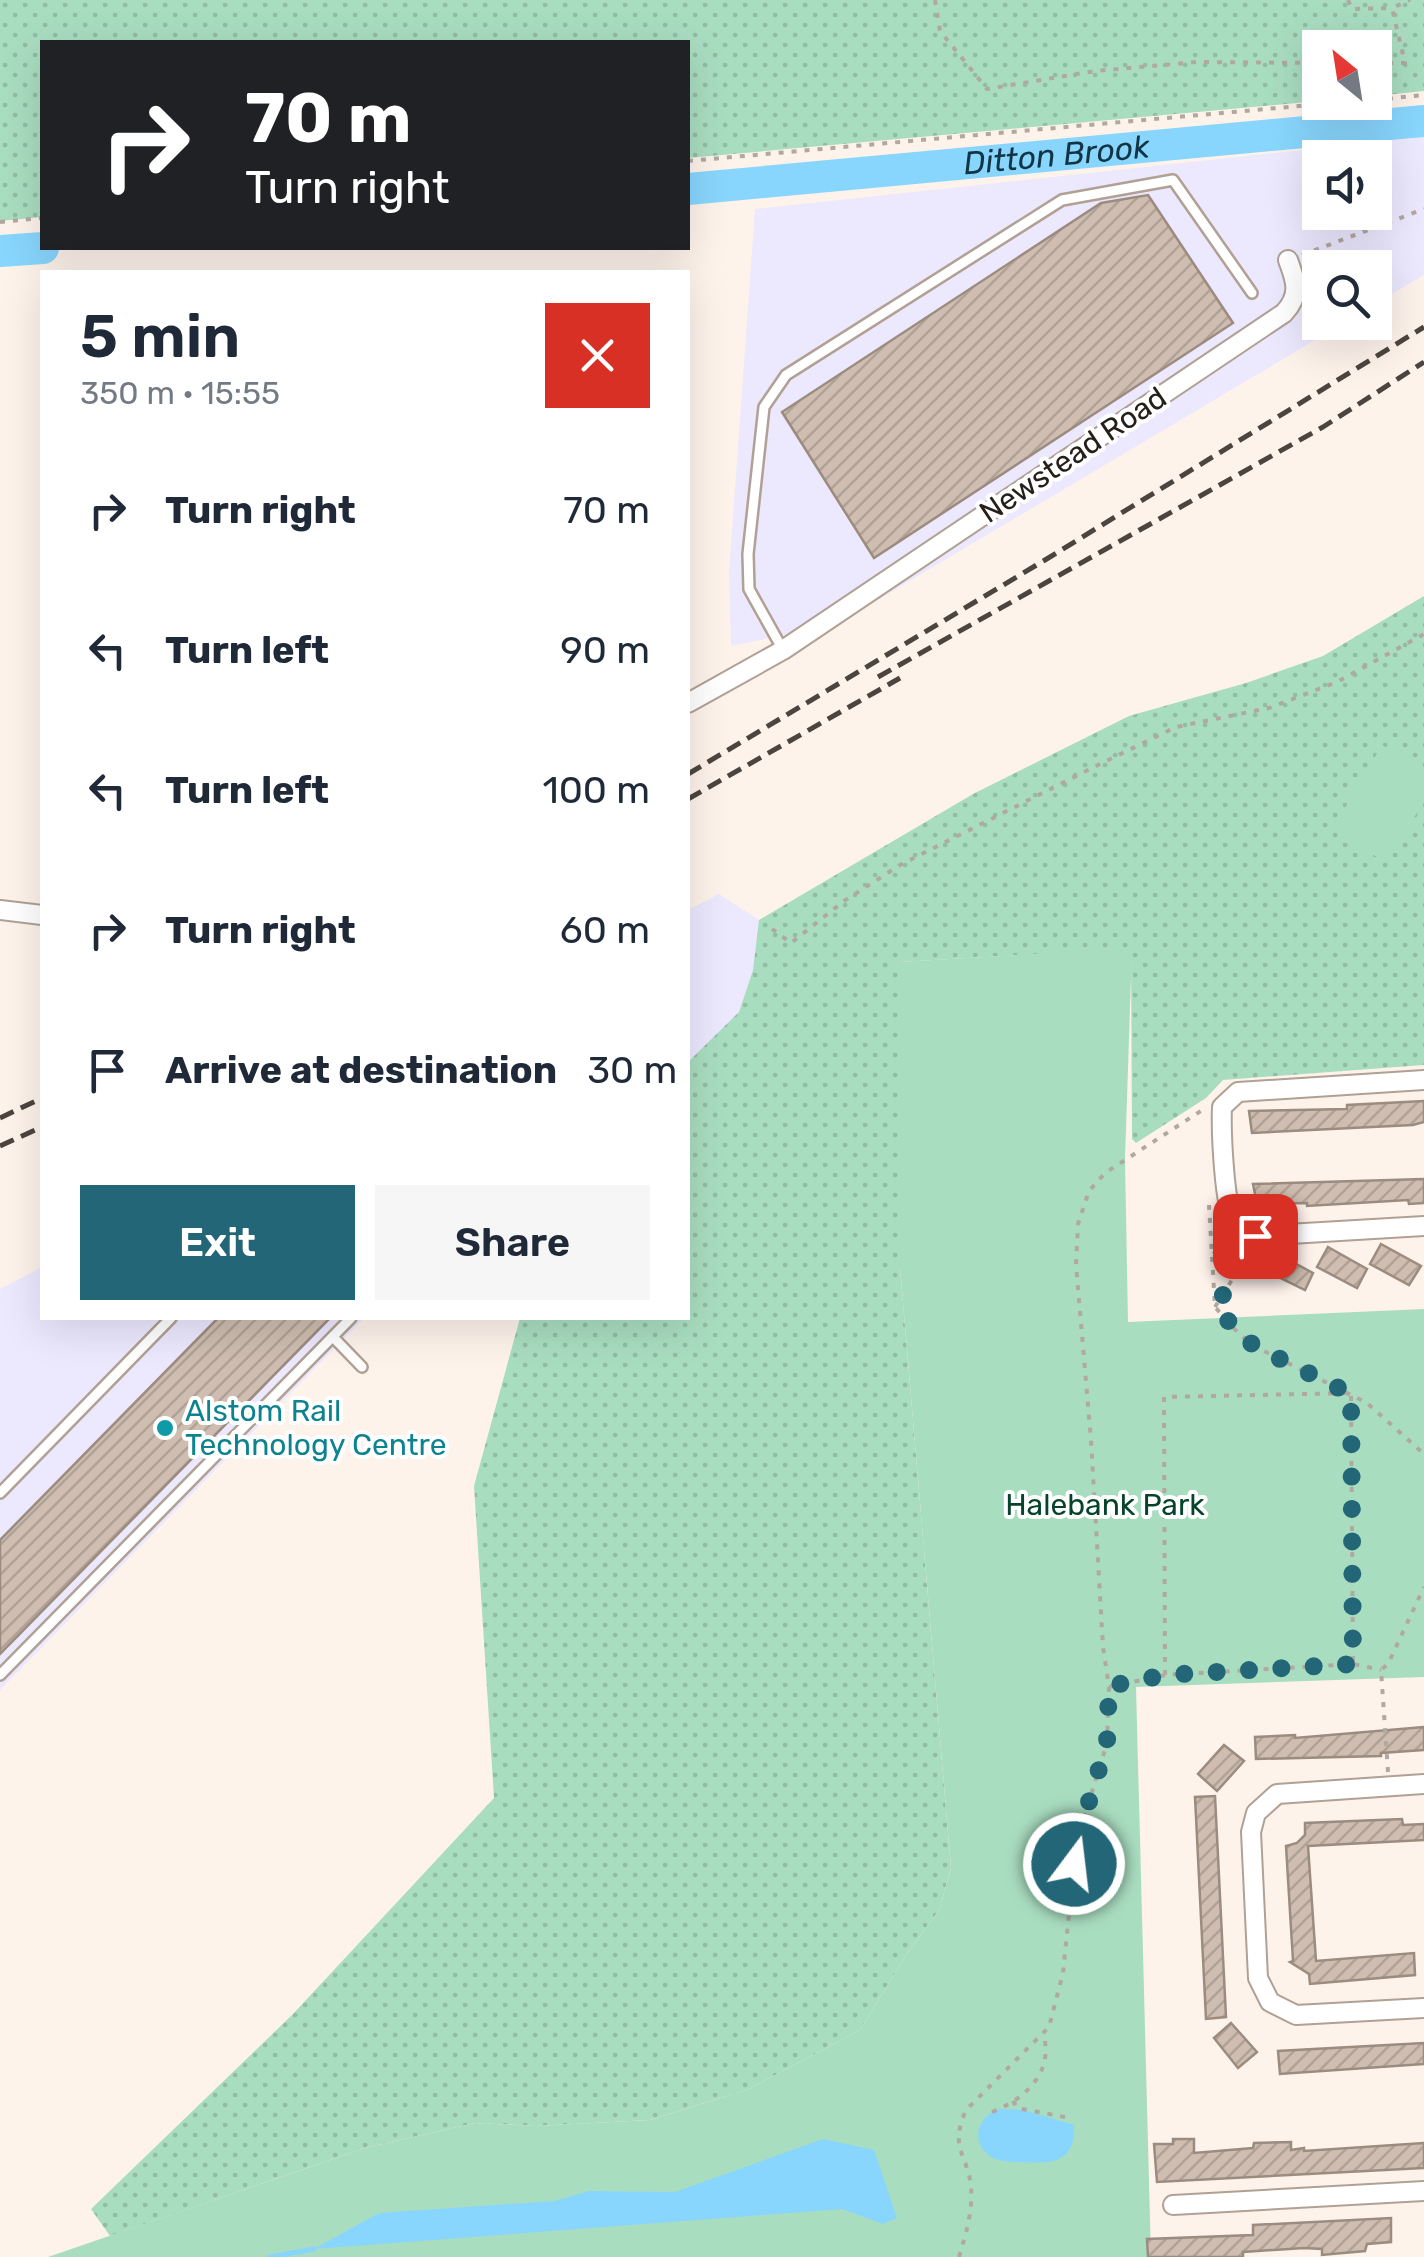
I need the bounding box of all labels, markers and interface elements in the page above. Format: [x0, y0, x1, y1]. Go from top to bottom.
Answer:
north arrow [1302, 30, 1392, 120]
map controls [1302, 30, 1392, 340]
text: 70 m [245, 77, 412, 160]
icon: right [80, 80, 210, 210]
water label: Ditton Brook [962, 127, 1152, 182]
button: sound [1302, 140, 1392, 230]
text: Turn right [245, 161, 449, 214]
button: search [1302, 250, 1392, 340]
text: 5 min [80, 301, 240, 372]
button: close [545, 303, 650, 408]
text: 350 m · 15:55 [80, 374, 280, 412]
street label: Newstead Road [973, 379, 1173, 531]
icon: right [80, 483, 135, 538]
text: Turn right [165, 487, 356, 533]
text: 70 m [563, 487, 650, 533]
icon: left [80, 623, 135, 678]
text: Turn left [165, 627, 329, 673]
text: 90 m [560, 627, 650, 673]
icon: left [80, 763, 135, 818]
text: Turn left [165, 767, 329, 813]
text: 100 m [542, 767, 650, 813]
icon: right [80, 903, 135, 958]
text: Turn right [165, 907, 356, 953]
text: 60 m [560, 907, 650, 953]
icon: arrive [80, 1043, 135, 1098]
text: Arrive at destination [165, 1047, 557, 1093]
text: 30 m [587, 1047, 677, 1093]
button: Exit [80, 1185, 355, 1300]
button: Share [375, 1185, 650, 1300]
pin [1213, 1194, 1298, 1279]
icon: arrive [1228, 1209, 1283, 1264]
place label: Alstom Rail Technology Centre [185, 1393, 446, 1463]
marker: Alstom Rail Technology Centre [154, 1417, 176, 1439]
park label: Halebank Park [1005, 1487, 1205, 1523]
position arrow [1022, 1812, 1126, 1916]

